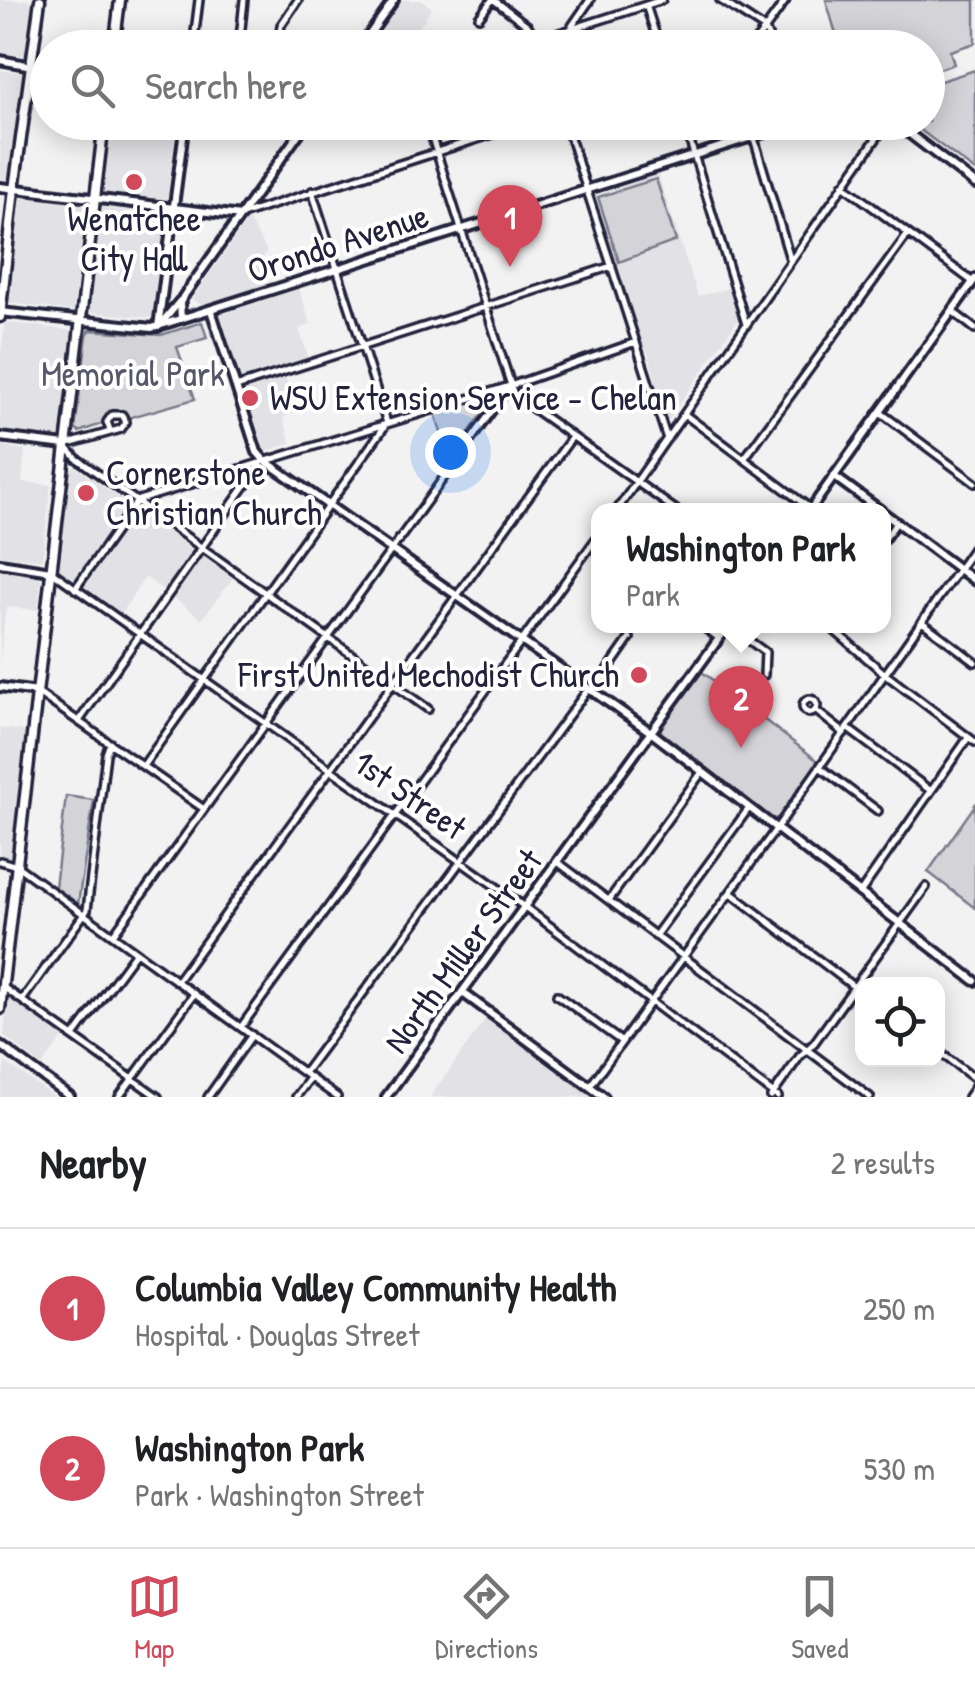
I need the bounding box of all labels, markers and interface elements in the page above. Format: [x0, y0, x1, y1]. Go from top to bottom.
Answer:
search box [30, 30, 945, 140]
icon: search [65, 58, 120, 113]
text: Search here [145, 59, 307, 111]
marker: Wenatchee City Hall [123, 171, 145, 193]
pin: 1 [478, 184, 542, 267]
street label: Orondo Avenue [241, 191, 434, 294]
place label: Wenatchee City Hall [67, 195, 201, 282]
park label: Memorial Park [41, 350, 225, 397]
place label: WSU Extension Service - Chelan [270, 374, 677, 421]
marker: WSU Extension Service - Chelan [239, 387, 261, 409]
your location [425, 427, 476, 478]
place label: Cornerstone Christian Church [106, 449, 322, 536]
marker: Cornerstone Christian Church [75, 482, 97, 504]
popup [591, 503, 891, 633]
text: Washington Park [626, 521, 856, 573]
text: Park [626, 573, 680, 616]
place label: First United Mechodist Church [238, 651, 619, 698]
marker: First United Mechodist Church [628, 664, 650, 686]
pin: 2 [708, 666, 774, 748]
street label: 1st Street [344, 739, 477, 851]
street label: North Miller Street [373, 838, 553, 1062]
map controls [855, 977, 945, 1067]
button: locate [855, 977, 945, 1067]
text: Nearby [40, 1134, 147, 1191]
text: 2 results [831, 1141, 935, 1184]
text: Columbia Valley Community Health [135, 1261, 616, 1313]
text: 1 [67, 1287, 78, 1330]
text: 250 m [863, 1287, 935, 1330]
text: Hospital · Douglas Street [135, 1313, 420, 1356]
text: Washington Park [135, 1421, 364, 1473]
text: 2 [65, 1447, 80, 1490]
text: 530 m [864, 1447, 935, 1490]
text: Park · Washington Street [135, 1473, 424, 1516]
tab: Map [127, 1569, 182, 1667]
tab: Directions [435, 1569, 538, 1667]
tab: Saved [791, 1569, 848, 1667]

